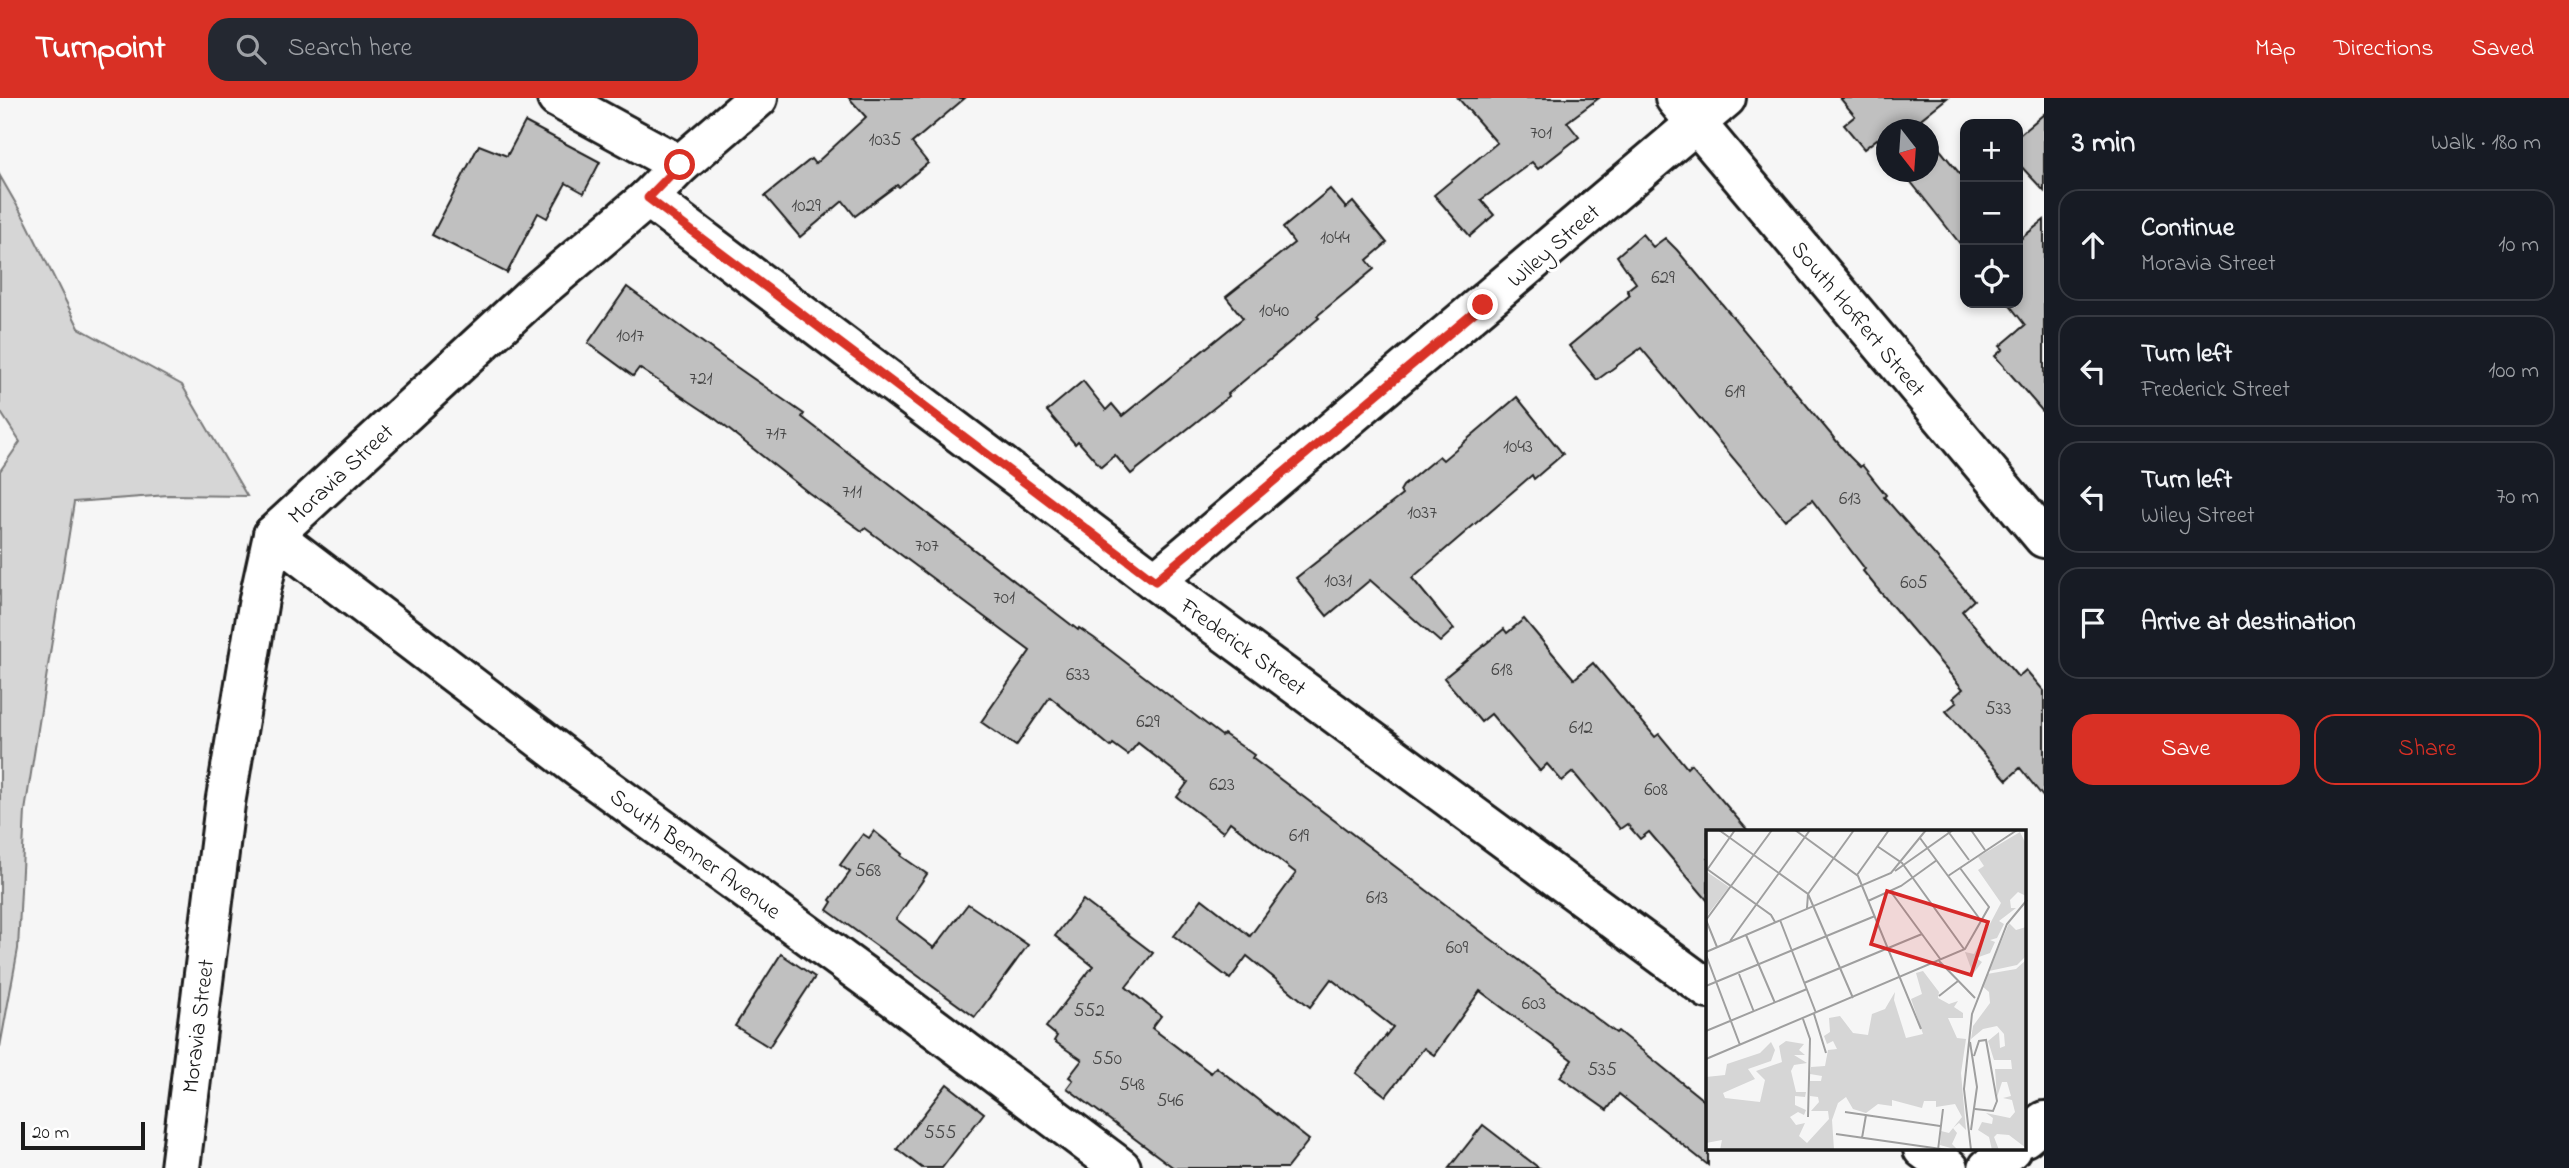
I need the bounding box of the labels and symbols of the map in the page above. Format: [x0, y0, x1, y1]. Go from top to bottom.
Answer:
north arrow [1876, 119, 1939, 182]
house number: 701 [1530, 120, 1552, 147]
house number: 1035 [869, 127, 902, 154]
route start [664, 149, 695, 180]
house number: 1029 [791, 193, 821, 220]
street label: Wiley Street [1501, 197, 1610, 298]
house number: 1044 [1320, 225, 1350, 252]
street label: South Hoffert Street [1782, 234, 1933, 405]
house number: 629 [1651, 265, 1675, 292]
route end [1467, 289, 1498, 320]
house number: 1040 [1259, 298, 1289, 325]
house number: 1017 [616, 323, 644, 350]
house number: 721 [689, 366, 713, 393]
house number: 619 [1725, 379, 1745, 406]
street label: Moravia Street [281, 417, 402, 533]
house number: 717 [765, 421, 787, 448]
house number: 1043 [1503, 434, 1533, 461]
house number: 711 [842, 479, 862, 506]
house number: 613 [1839, 486, 1861, 513]
house number: 1037 [1407, 500, 1437, 527]
house number: 707 [915, 533, 939, 560]
house number: 1031 [1324, 568, 1352, 595]
house number: 605 [1900, 570, 1928, 597]
house number: 701 [993, 585, 1015, 612]
street label: Frederick Street [1172, 590, 1313, 705]
house number: 618 [1491, 657, 1513, 684]
house number: 633 [1066, 662, 1090, 689]
house number: 533 [1985, 696, 2011, 723]
house number: 629 [1136, 709, 1160, 736]
house number: 612 [1569, 715, 1593, 742]
house number: 623 [1209, 772, 1235, 799]
house number: 608 [1644, 777, 1668, 804]
street label: South Benner Avenue [602, 782, 788, 929]
house number: 619 [1289, 823, 1309, 850]
inset map [1706, 830, 2026, 1150]
house number: 568 [855, 858, 881, 885]
house number: 613 [1366, 885, 1388, 912]
house number: 609 [1446, 935, 1468, 962]
street label: Moravia Street [175, 957, 224, 1095]
house number: 603 [1522, 991, 1546, 1018]
house number: 552 [1073, 998, 1105, 1025]
house number: 550 [1092, 1046, 1122, 1073]
house number: 535 [1587, 1057, 1617, 1084]
house number: 548 [1119, 1072, 1145, 1099]
house number: 546 [1156, 1088, 1184, 1115]
scale bar [21, 1119, 145, 1151]
house number: 555 [924, 1120, 956, 1147]

